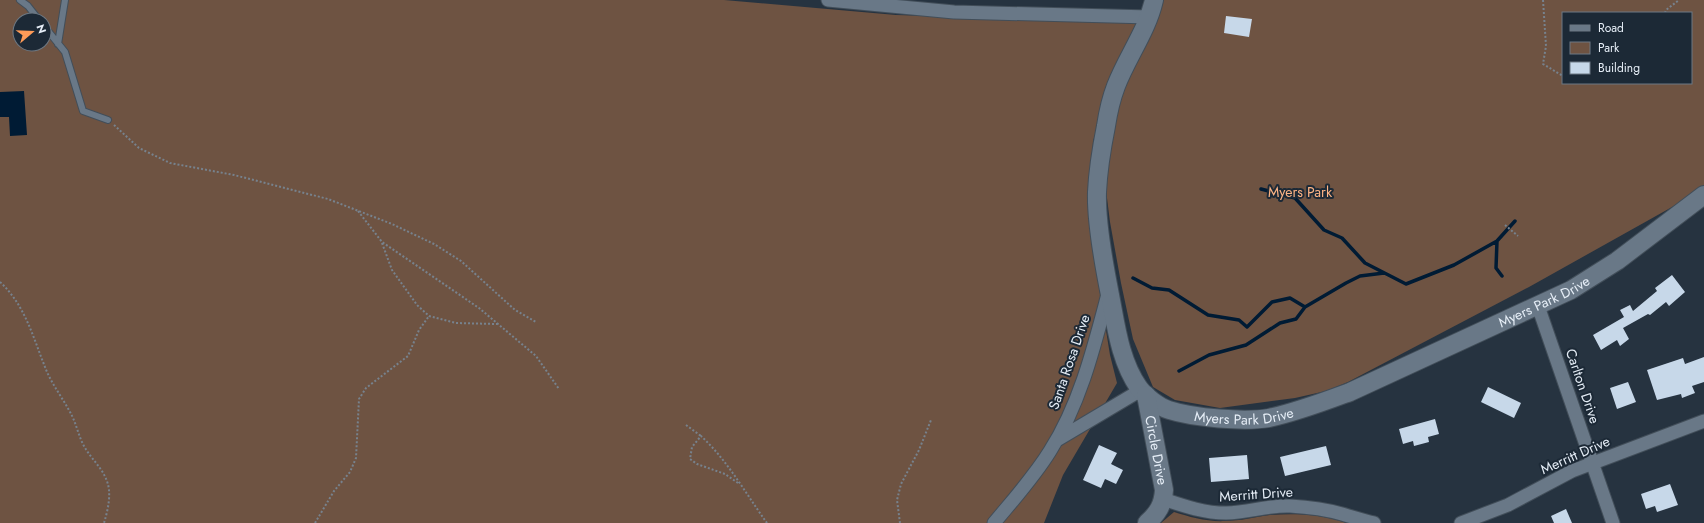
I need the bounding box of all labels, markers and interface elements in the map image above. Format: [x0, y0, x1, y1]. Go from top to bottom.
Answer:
north arrow [12, 12, 52, 52]
legend [1562, 12, 1692, 84]
text: Road [1598, 19, 1624, 37]
text: N [32, 22, 50, 35]
text: Park [1598, 39, 1620, 57]
text: Building [1598, 59, 1640, 77]
park label: Myers Park [1268, 182, 1333, 202]
street label: Myers Park Drive [1495, 271, 1594, 332]
street label: Santa Rosa Drive [1043, 312, 1095, 412]
street label: Carlton Drive [1561, 346, 1605, 426]
street label: Myers Park Drive [1193, 402, 1296, 430]
street label: Circle Drive [1140, 414, 1173, 486]
street label: Merritt Drive [1537, 431, 1613, 479]
street label: Merritt Drive [1218, 481, 1294, 507]

